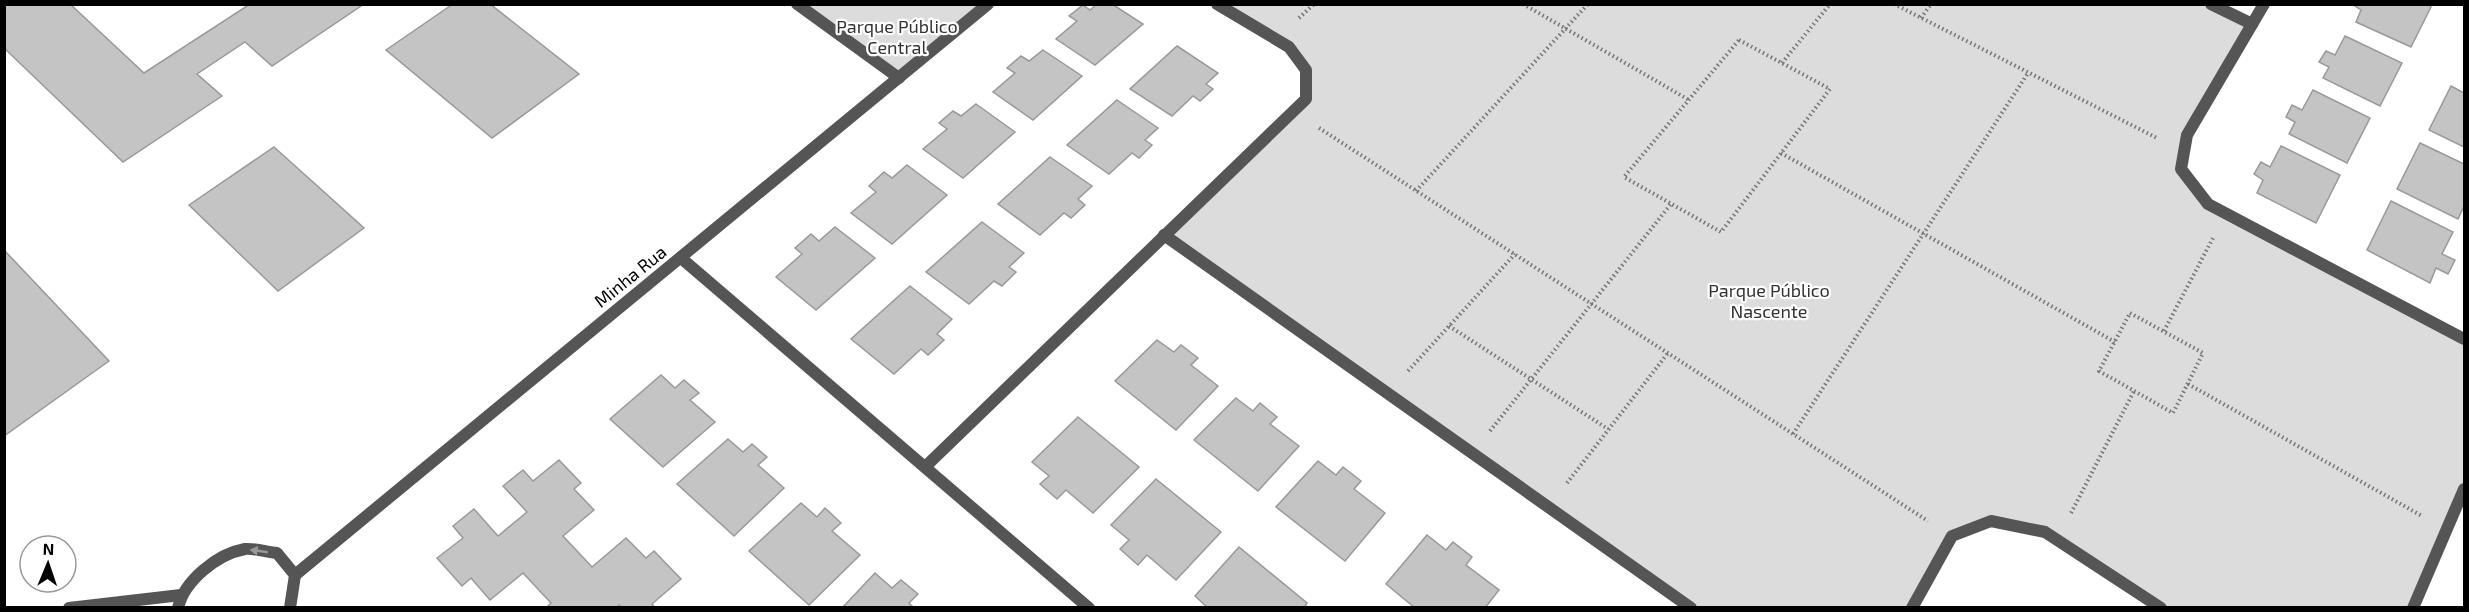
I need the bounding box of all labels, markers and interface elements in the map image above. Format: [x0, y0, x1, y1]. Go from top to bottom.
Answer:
park label: Parque Público Central [836, 15, 958, 58]
street label: Minha Rua [590, 240, 670, 312]
park label: Parque Público Nascente [1708, 279, 1830, 322]
north arrow [18, 534, 78, 594]
text: N [42, 539, 55, 558]
one-way arrow [249, 546, 268, 555]

